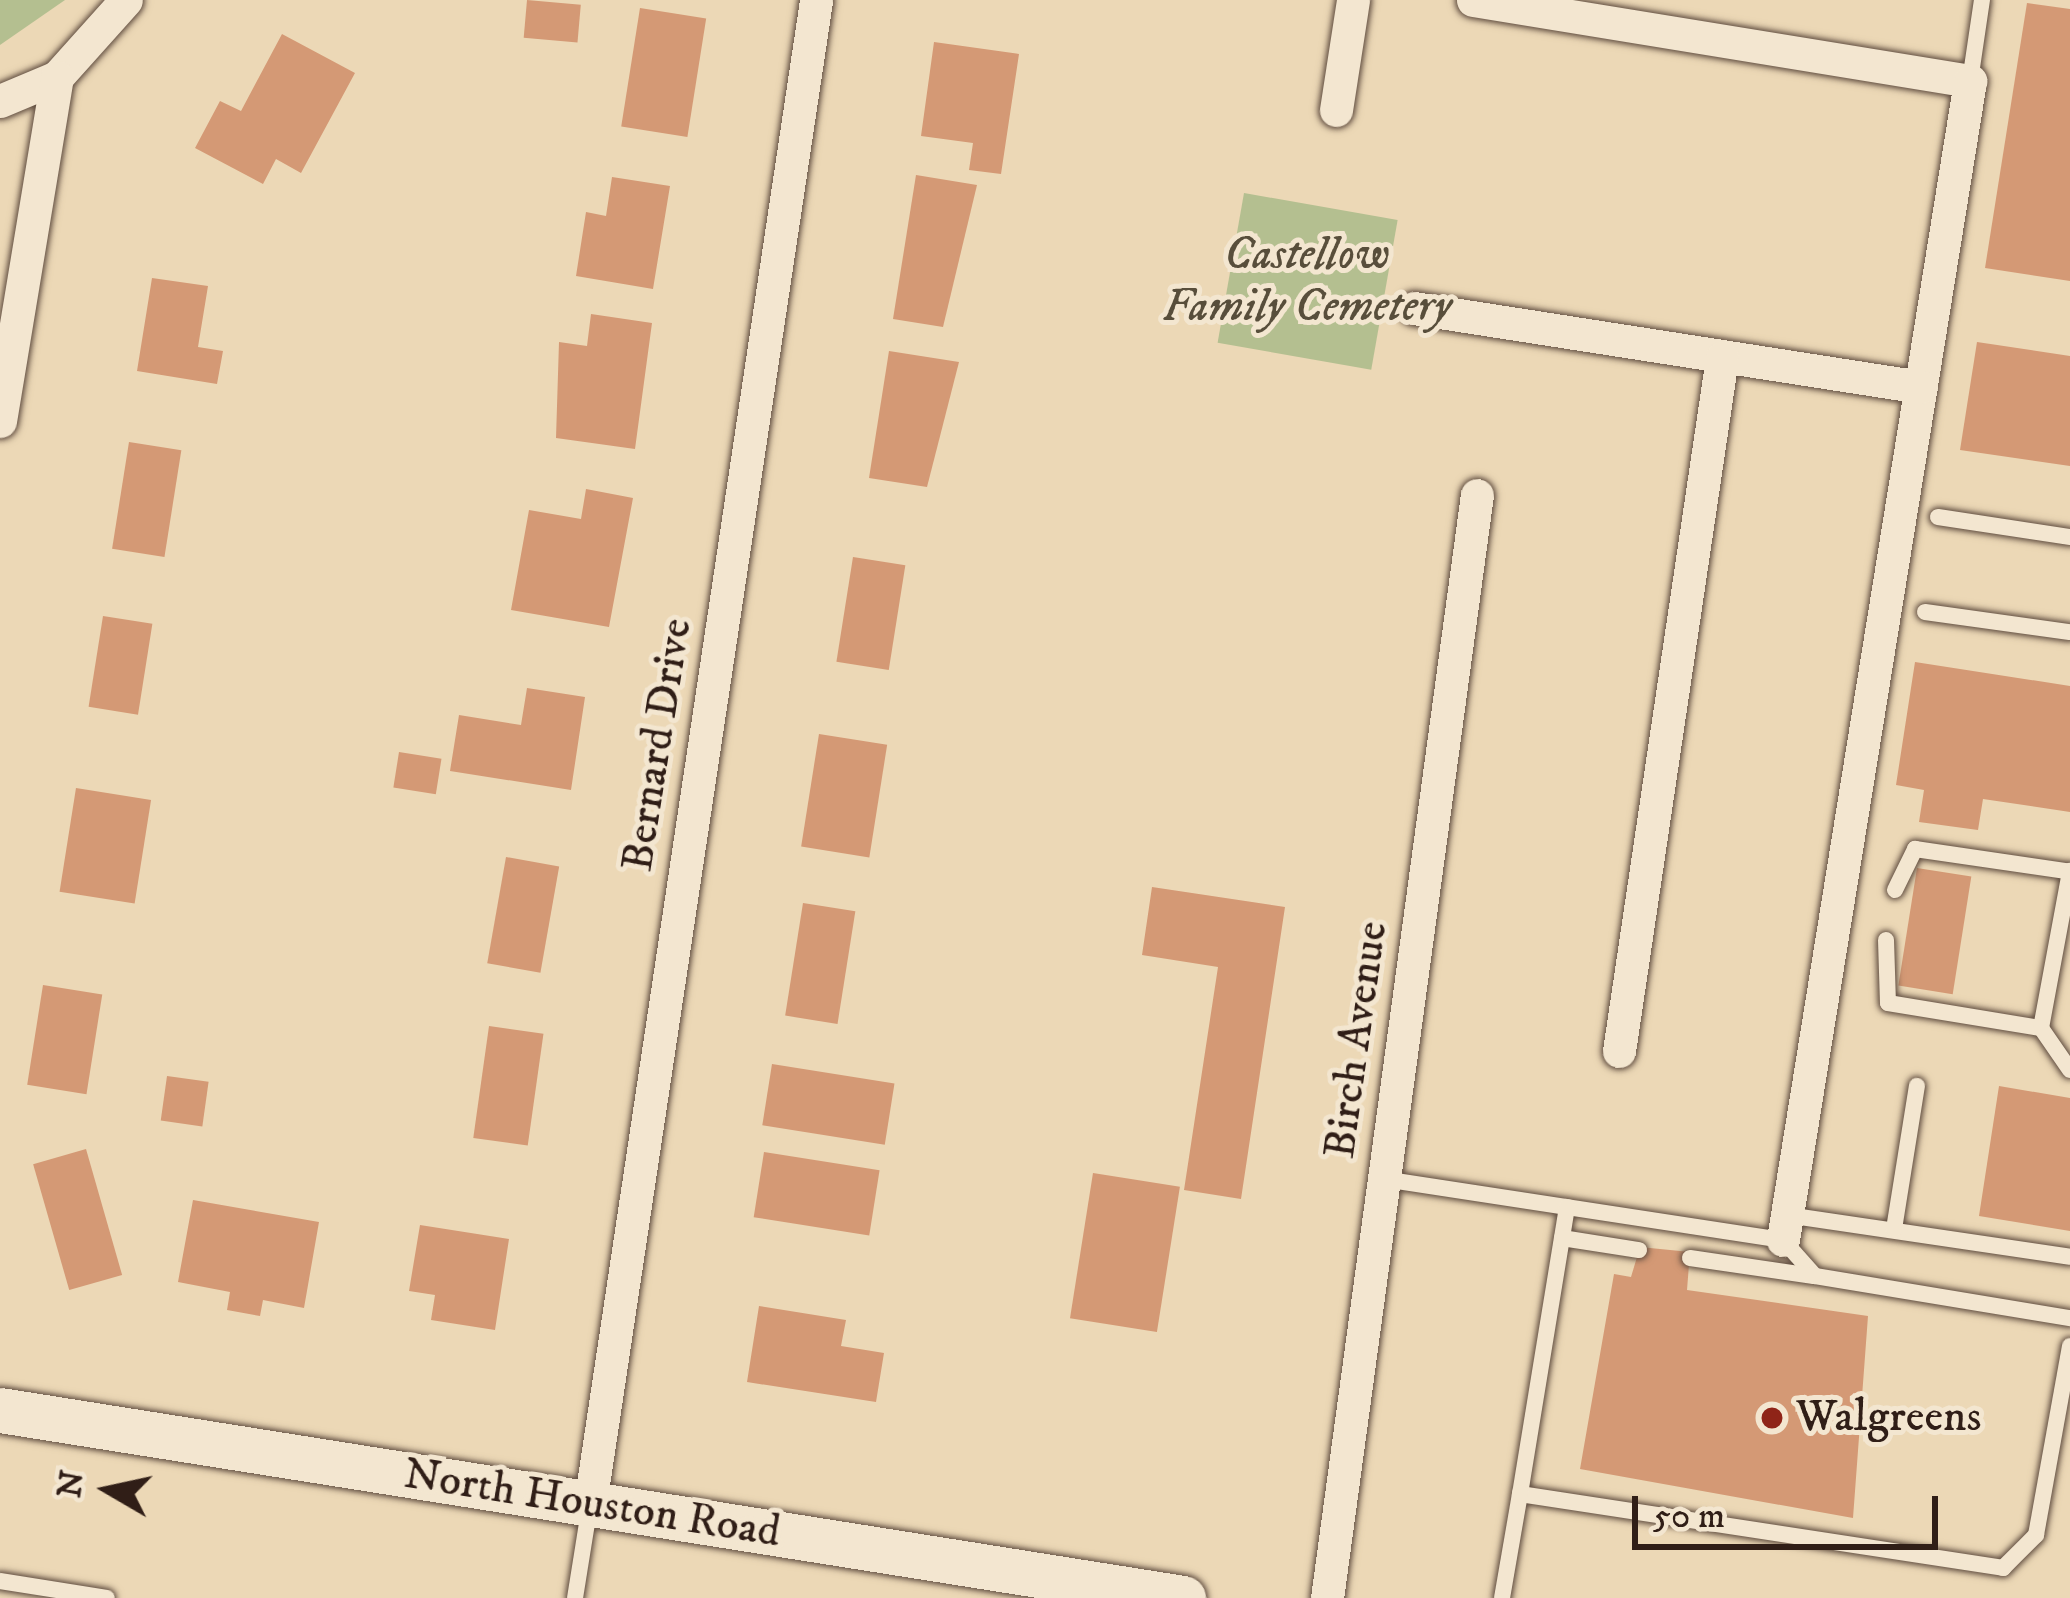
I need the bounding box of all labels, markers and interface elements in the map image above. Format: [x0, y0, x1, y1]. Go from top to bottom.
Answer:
park label: Castellow Family Cemetery [1163, 229, 1451, 335]
street label: Bernard Drive [611, 615, 705, 875]
street label: Birch Avenue [1314, 918, 1400, 1162]
place label: Walgreens [1796, 1391, 1982, 1445]
marker: Walgreens [1759, 1405, 1785, 1431]
north arrow [48, 1430, 168, 1550]
street label: North Houston Road [400, 1448, 784, 1560]
text: N [50, 1468, 94, 1501]
scale bar [1638, 1472, 1944, 1546]
text: 50 m [1653, 1494, 1725, 1539]

